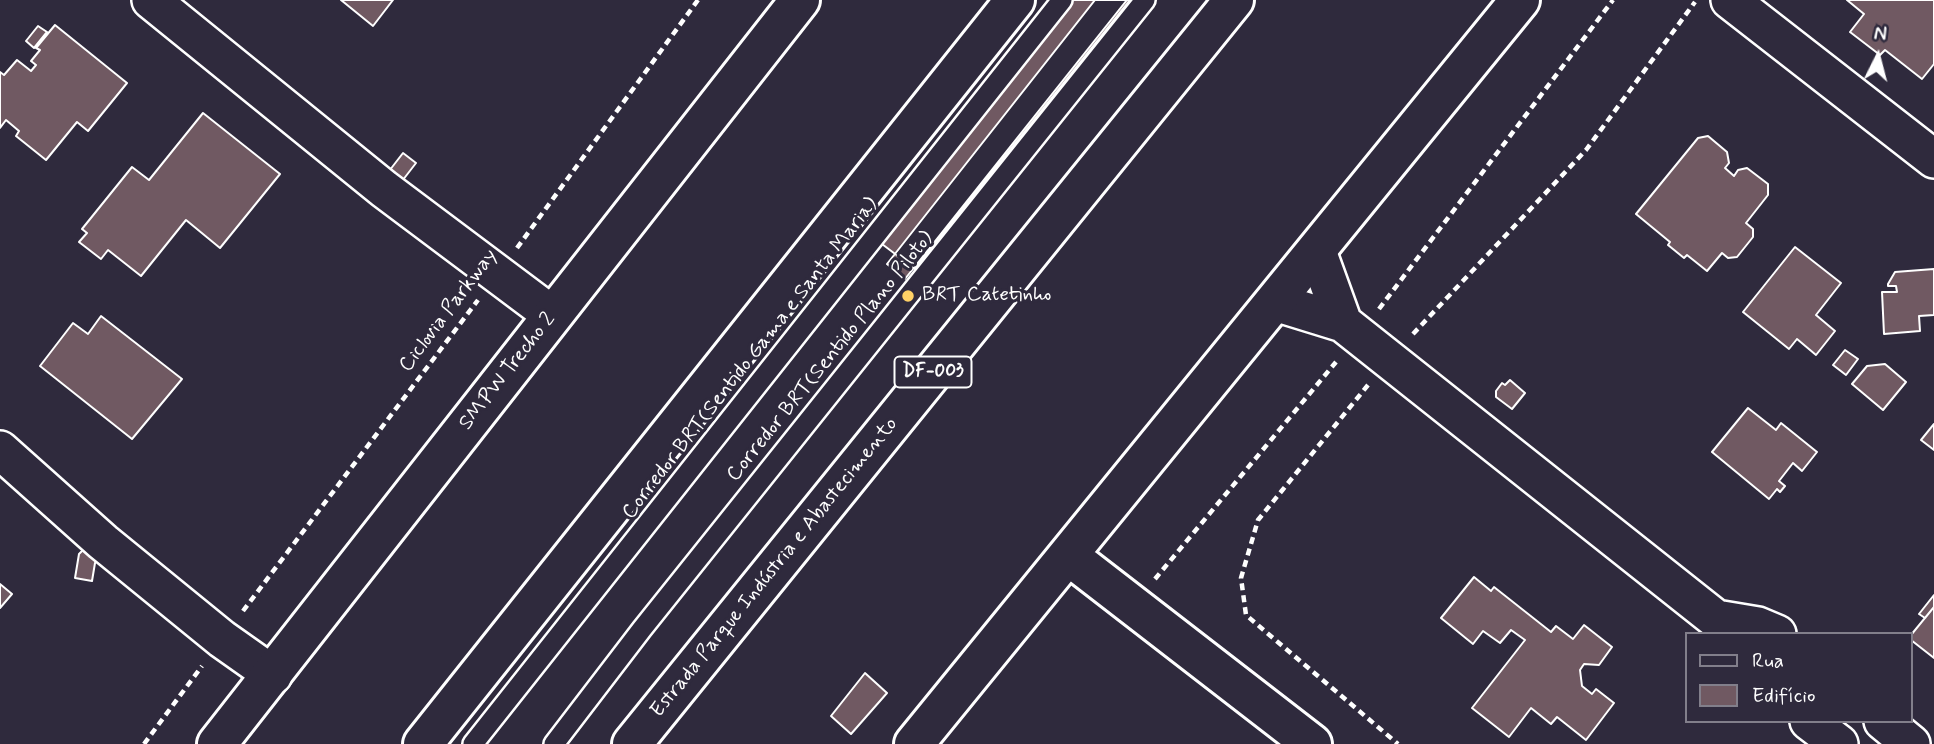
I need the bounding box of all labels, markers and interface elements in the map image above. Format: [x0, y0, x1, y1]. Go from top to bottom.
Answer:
north arrow [1843, 21, 1913, 91]
text: N [1873, 22, 1888, 48]
street label: Corredor BRT(Sentido Gama e Santa Maria) [617, 193, 885, 525]
street label: Corredor BRT(Sentido Plano Piloto) [722, 227, 940, 487]
street label: Ciclovia Parkway [394, 244, 504, 378]
place label: BRT Catetinho [922, 283, 1051, 309]
marker: BRT Catetinho [900, 288, 916, 304]
street label: SMPW Trecho 2 [454, 308, 562, 436]
road number: DF-003 [894, 356, 972, 388]
street label: Estrada Parque Indústria e Abastecimento [646, 413, 904, 723]
legend [1686, 632, 1913, 723]
text: Rua [1752, 647, 1784, 675]
text: Edifício [1752, 682, 1816, 710]

